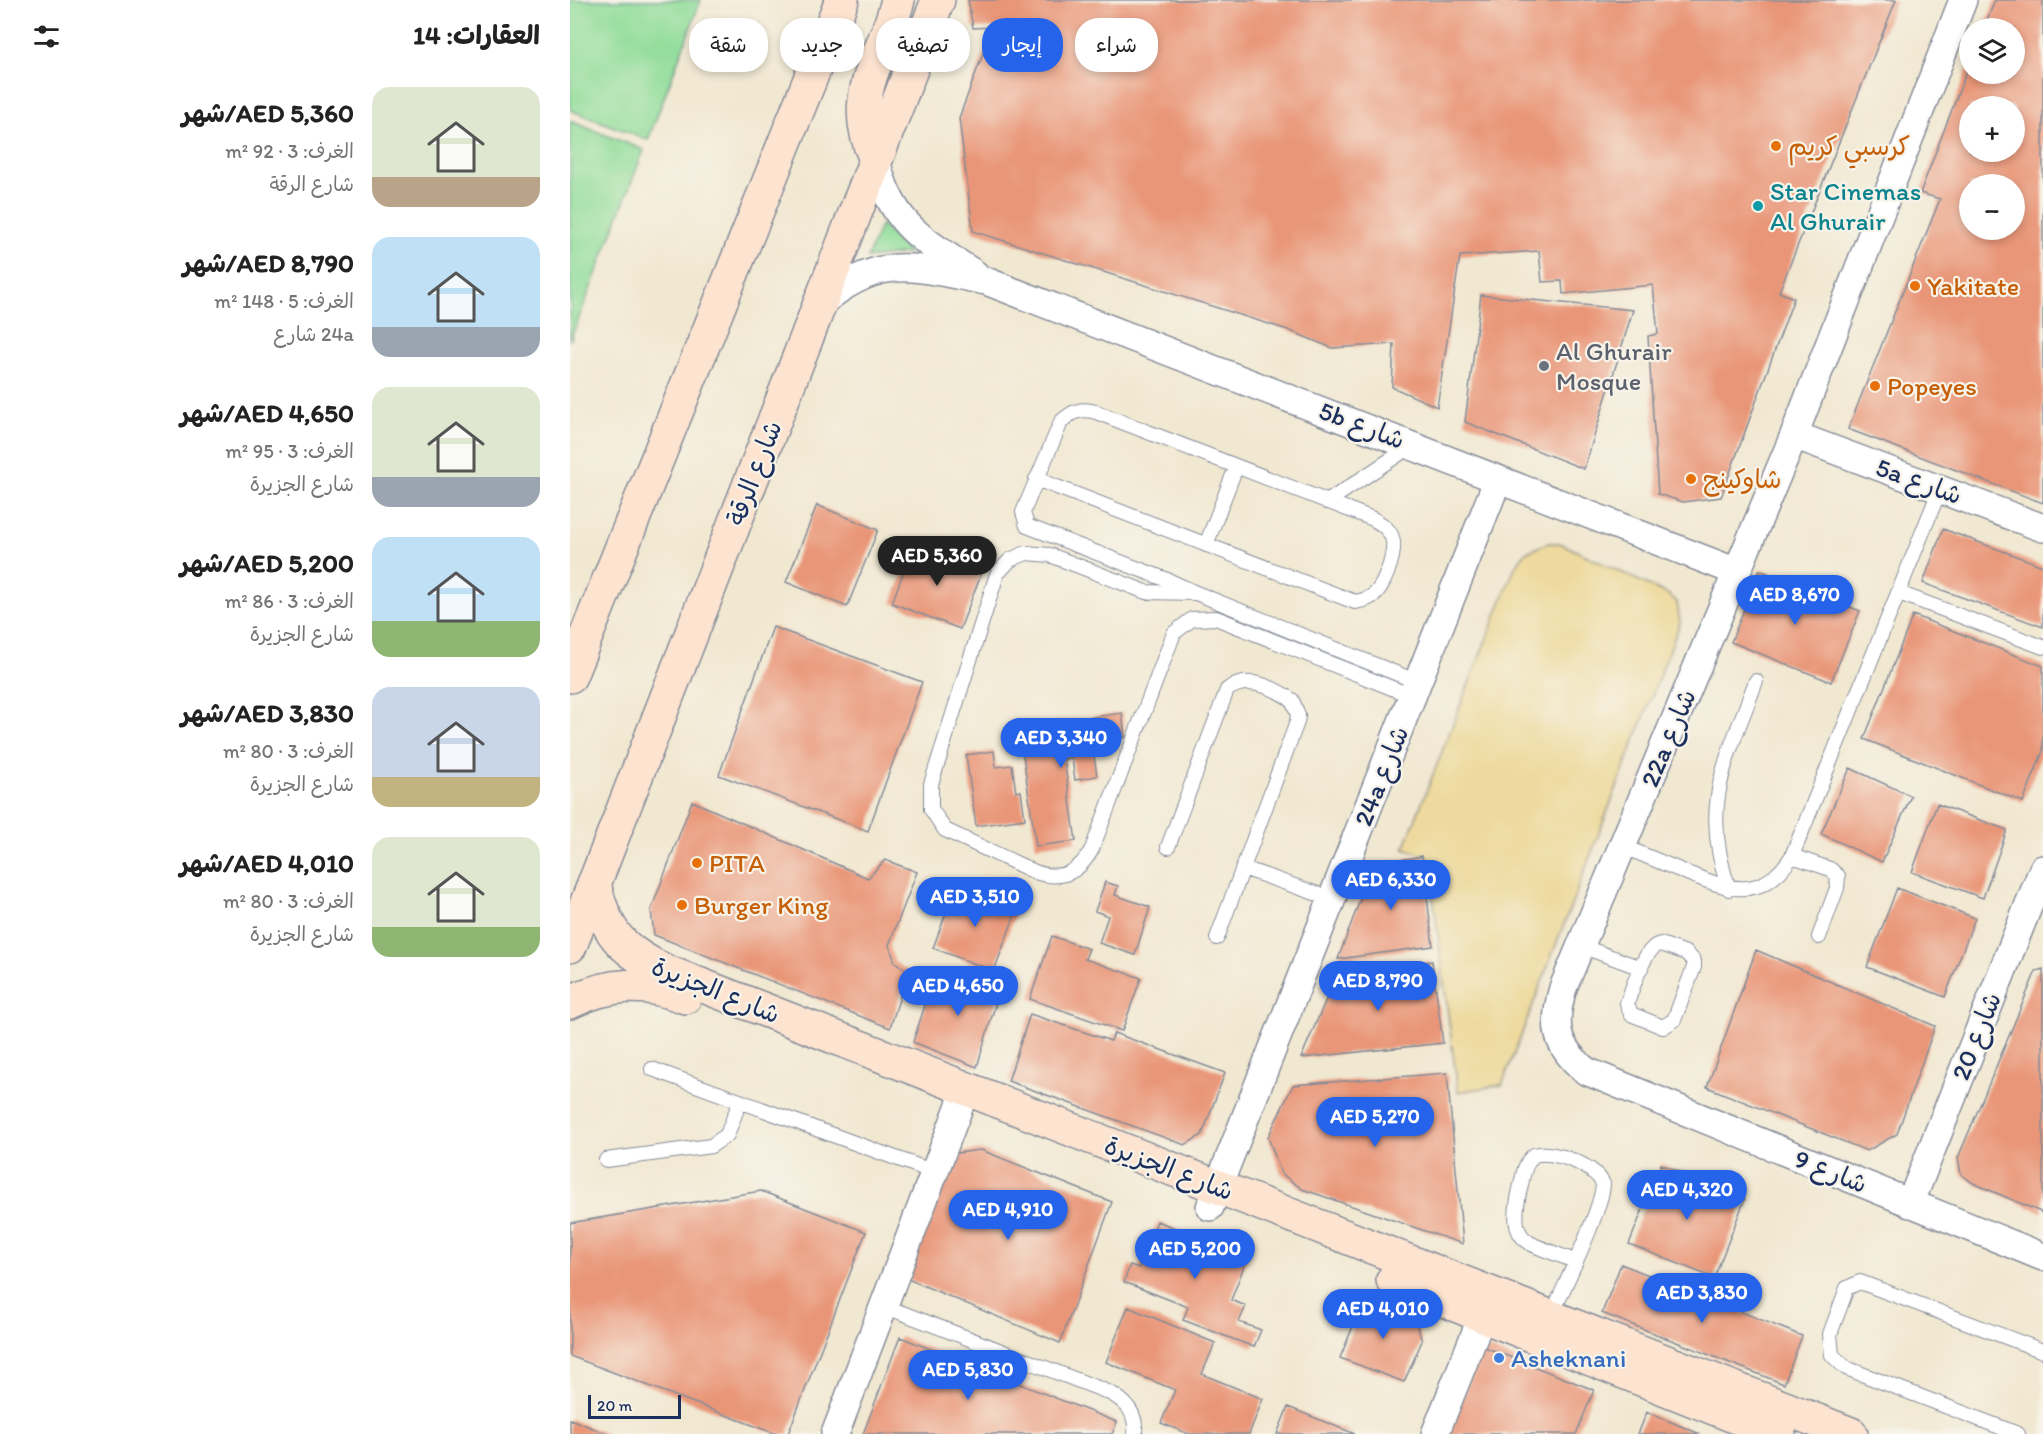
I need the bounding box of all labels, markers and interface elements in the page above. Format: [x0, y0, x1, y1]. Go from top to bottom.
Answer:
chip: شقة [689, 18, 768, 72]
chip: جديد [780, 18, 864, 72]
chip: تصفية [876, 18, 970, 72]
chip: إيجار [982, 18, 1063, 72]
chip: شراء [1075, 18, 1158, 72]
map controls [1959, 18, 2025, 240]
button: layers [1959, 18, 2025, 84]
text: العقارات: 14 [413, 19, 540, 51]
icon: filters [30, 20, 63, 53]
button: + [1959, 96, 2025, 162]
text: AED 5,360/شهر [182, 97, 354, 129]
icon: home [420, 111, 492, 183]
place label: كرسبي كريم [1788, 130, 1910, 169]
text: الغرف: 3 · 92 m² [225, 139, 354, 163]
marker: كرسبي كريم [1769, 139, 1783, 153]
text: شارع الرقة [269, 172, 354, 196]
button: − [1959, 174, 2025, 240]
place label: Star Cinemas Al Ghurair [1770, 175, 1921, 237]
marker: Star Cinemas Al Ghurair [1751, 199, 1765, 213]
text: AED 8,790/شهر [183, 247, 354, 279]
icon: home [420, 261, 492, 333]
place label: Yakitate [1927, 270, 2019, 302]
marker: Yakitate [1908, 279, 1922, 293]
text: الغرف: 5 · 148 m² [214, 289, 354, 313]
text: 24a شارع [273, 322, 354, 346]
place label: Al Ghurair Mosque [1556, 335, 1672, 397]
marker: Al Ghurair Mosque [1537, 359, 1551, 373]
place label: Popeyes [1887, 370, 1977, 402]
marker: Popeyes [1868, 379, 1882, 393]
street label: 5b شارع [1314, 394, 1409, 458]
text: AED 4,650/شهر [180, 397, 354, 429]
icon: home [420, 411, 492, 483]
street label: شارع الرقة [719, 416, 790, 531]
text: الغرف: 3 · 95 m² [225, 439, 354, 463]
street label: 5a شارع [1871, 451, 1966, 513]
place label: شاوكينج [1703, 463, 1782, 497]
text: شارع الجزيرة [250, 472, 354, 496]
marker: شاوكينج [1684, 472, 1698, 486]
pin: AED 5,360 [868, 536, 1006, 587]
text: AED 5,360 [892, 543, 982, 567]
text: AED 5,200/شهر [180, 547, 354, 579]
icon: home [420, 561, 492, 633]
pin: AED 8,670 [1726, 575, 1864, 626]
text: AED 8,670 [1750, 582, 1840, 606]
text: الغرف: 3 · 86 m² [225, 589, 354, 613]
text: شارع الجزيرة [250, 622, 354, 646]
street label: 22a شارع [1633, 684, 1705, 792]
text: AED 3,830/شهر [181, 697, 354, 729]
icon: home [420, 711, 492, 783]
pin: AED 3,340 [992, 718, 1130, 769]
street label: 24a شارع [1347, 721, 1417, 831]
text: AED 3,340 [1015, 725, 1107, 749]
text: الغرف: 3 · 80 m² [223, 739, 354, 763]
text: شارع الجزيرة [250, 772, 354, 796]
text: AED 4,010/شهر [180, 847, 354, 879]
place label: PITA [709, 847, 765, 879]
marker: PITA [690, 856, 704, 870]
pin: AED 6,330 [1322, 860, 1460, 911]
icon: home [420, 861, 492, 933]
text: AED 6,330 [1345, 867, 1437, 891]
pin: AED 3,510 [906, 877, 1044, 928]
text: AED 3,510 [930, 884, 1020, 908]
text: الغرف: 3 · 80 m² [223, 889, 354, 913]
place label: Burger King [694, 889, 829, 921]
marker: Burger King [675, 898, 689, 912]
text: شارع الجزيرة [250, 922, 354, 946]
street label: شارع الجزيرة [646, 950, 785, 1032]
pin: AED 8,790 [1309, 961, 1447, 1012]
pin: AED 4,650 [889, 966, 1027, 1017]
text: AED 8,790 [1333, 968, 1423, 992]
text: AED 4,650 [912, 973, 1004, 997]
street label: شارع 20 [1944, 987, 2010, 1085]
pin: AED 5,270 [1306, 1097, 1444, 1148]
text: AED 5,270 [1330, 1104, 1420, 1128]
street label: شارع الجزيرة [1099, 1129, 1238, 1209]
street label: شارع 9 [1789, 1142, 1872, 1202]
pin: AED 4,320 [1618, 1170, 1756, 1221]
text: AED 4,320 [1641, 1177, 1733, 1201]
pin: AED 4,910 [939, 1190, 1077, 1241]
text: AED 4,910 [963, 1197, 1053, 1221]
pin: AED 5,200 [1126, 1229, 1264, 1280]
text: AED 5,200 [1149, 1236, 1241, 1260]
pin: AED 3,830 [1633, 1273, 1771, 1324]
text: AED 3,830 [1656, 1280, 1748, 1304]
pin: AED 4,010 [1314, 1289, 1452, 1340]
text: AED 4,010 [1337, 1296, 1429, 1320]
place label: Asheknani [1511, 1342, 1626, 1374]
pin: AED 5,830 [899, 1350, 1037, 1401]
marker: Asheknani [1492, 1351, 1506, 1365]
text: AED 5,830 [922, 1357, 1014, 1381]
scale bar [588, 1392, 681, 1420]
text: 20 m [597, 1396, 632, 1415]

